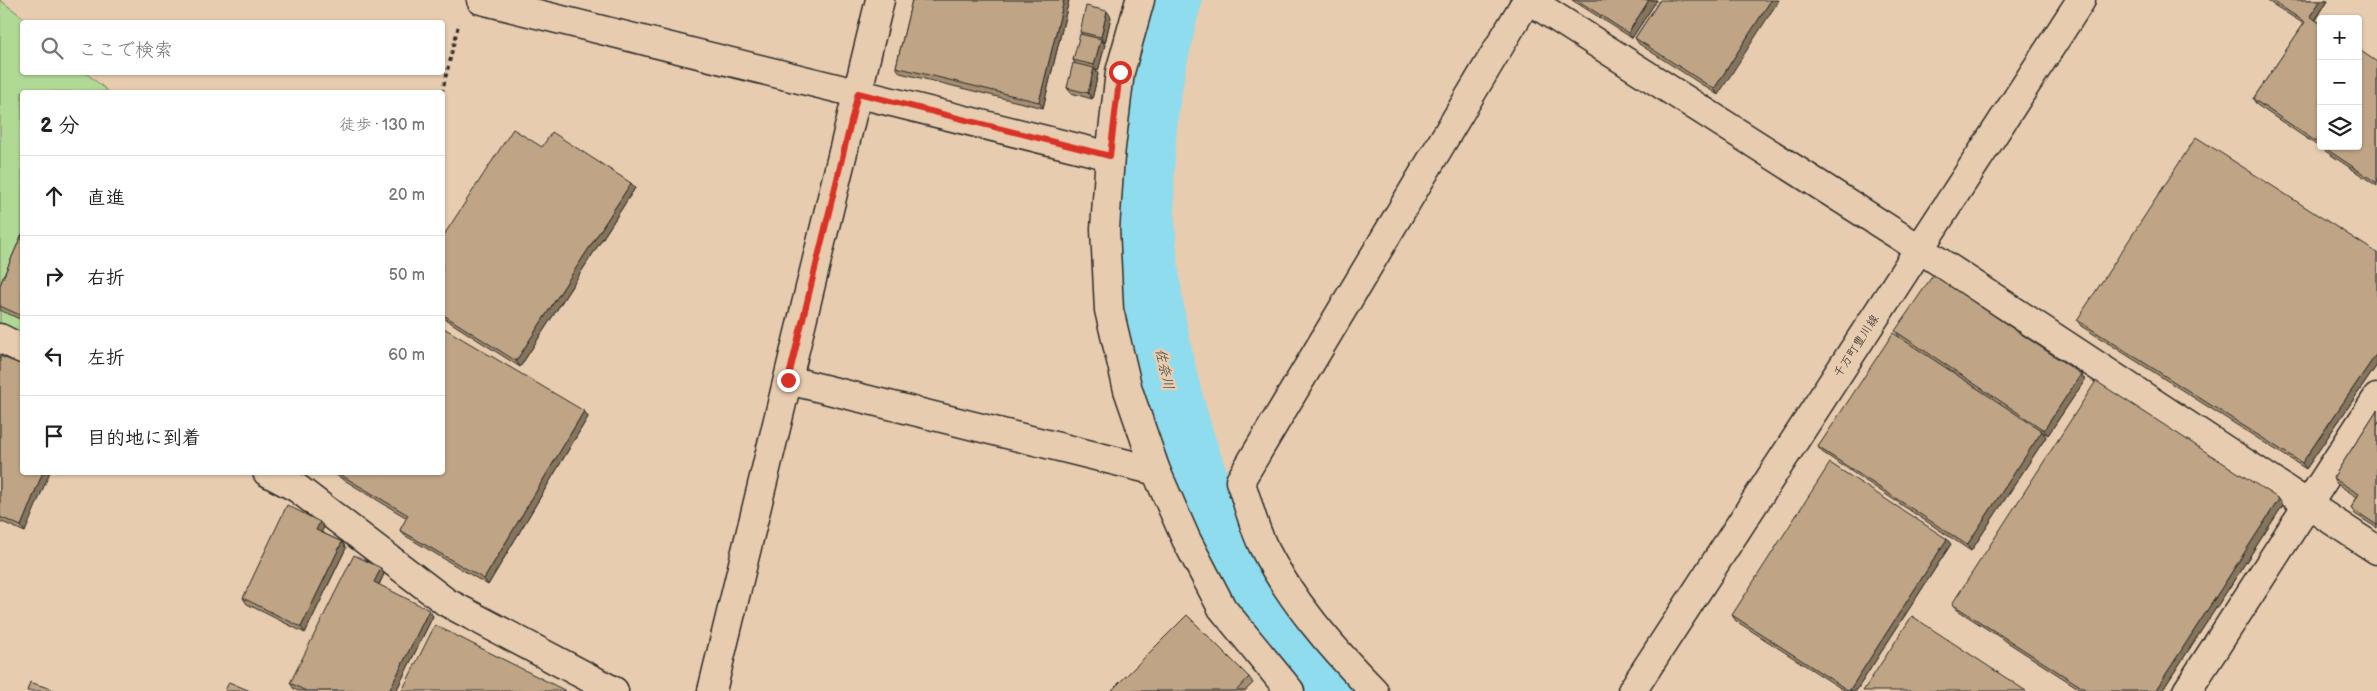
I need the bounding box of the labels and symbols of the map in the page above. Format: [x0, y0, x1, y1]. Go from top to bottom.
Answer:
route start [1109, 61, 1132, 84]
street label: 千万町豊川線 [1831, 312, 1882, 381]
water label: 佐奈川 [1152, 347, 1178, 391]
route end [777, 369, 800, 392]

